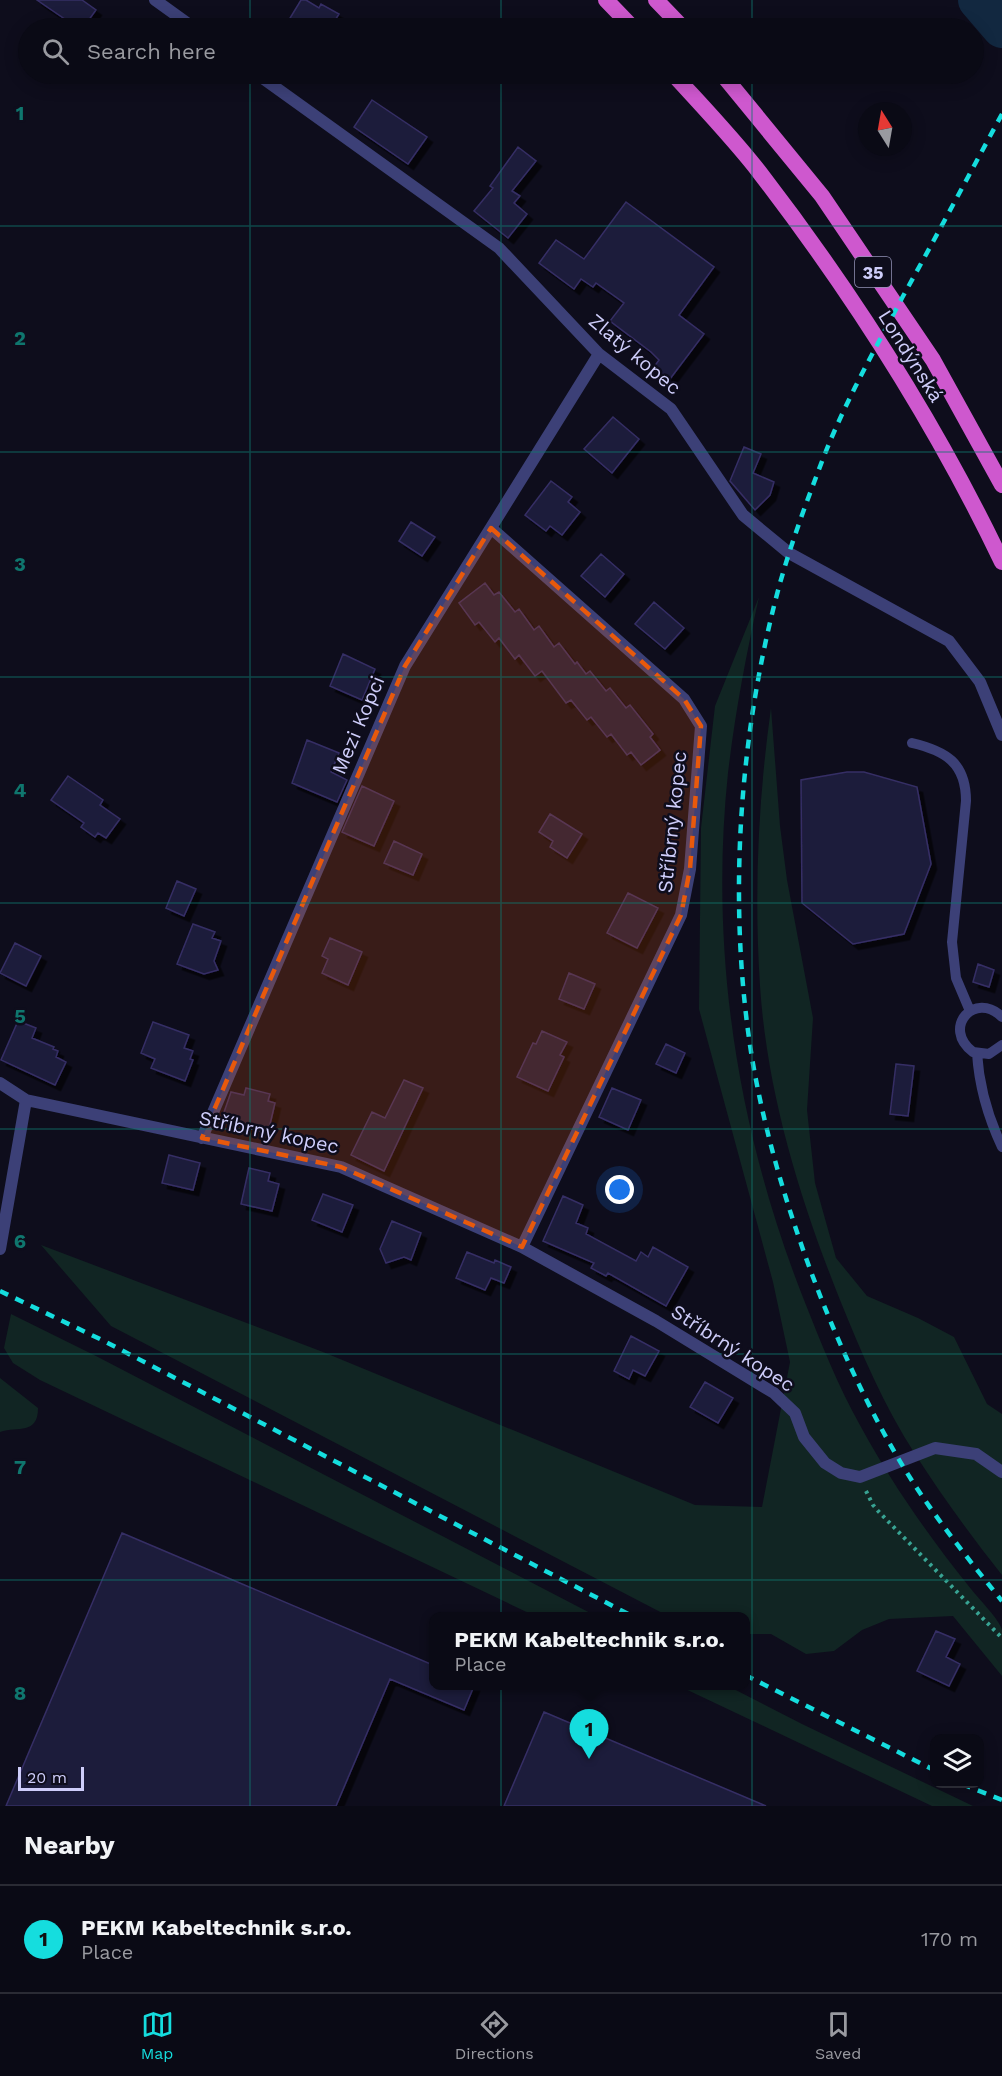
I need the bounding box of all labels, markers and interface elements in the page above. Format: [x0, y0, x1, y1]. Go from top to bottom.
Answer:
search box [18, 18, 984, 84]
icon: search [39, 35, 72, 68]
text: Search here [87, 39, 216, 64]
text: 1 [16, 101, 24, 125]
north arrow [858, 102, 912, 156]
road number: 35 [855, 257, 891, 287]
street label: Londýnská [873, 305, 949, 407]
street label: Zlatý kopec [584, 309, 686, 399]
text: 2 [14, 326, 26, 350]
text: 3 [14, 552, 26, 576]
street label: Mezi Kopci [327, 672, 389, 778]
street label: Stříbrný kopec [653, 750, 691, 894]
text: 4 [14, 778, 27, 802]
text: 5 [14, 1004, 26, 1028]
street label: Stříbrný kopec [197, 1105, 341, 1159]
your location [605, 1175, 634, 1204]
text: 6 [14, 1229, 26, 1253]
street label: Stříbrný kopec [667, 1299, 799, 1397]
text: 7 [14, 1455, 26, 1479]
popup [429, 1612, 750, 1690]
text: PEKM Kabeltechnik s.r.o. [454, 1627, 725, 1652]
text: Place [454, 1652, 507, 1676]
text: 8 [14, 1681, 26, 1705]
pin: 1 [570, 1710, 608, 1759]
map controls [930, 1734, 984, 1788]
button: layers [930, 1734, 984, 1788]
scale bar [18, 1764, 84, 1792]
text: 20 m [27, 1768, 67, 1787]
text: Nearby [24, 1830, 115, 1860]
text: PEKM Kabeltechnik s.r.o. [81, 1915, 352, 1940]
text: 1 [39, 1927, 48, 1951]
text: 170 m [921, 1927, 978, 1951]
text: Place [81, 1940, 133, 1964]
tab: Map [141, 2008, 174, 2063]
tab: Directions [455, 2008, 534, 2063]
tab: Saved [815, 2008, 861, 2063]

